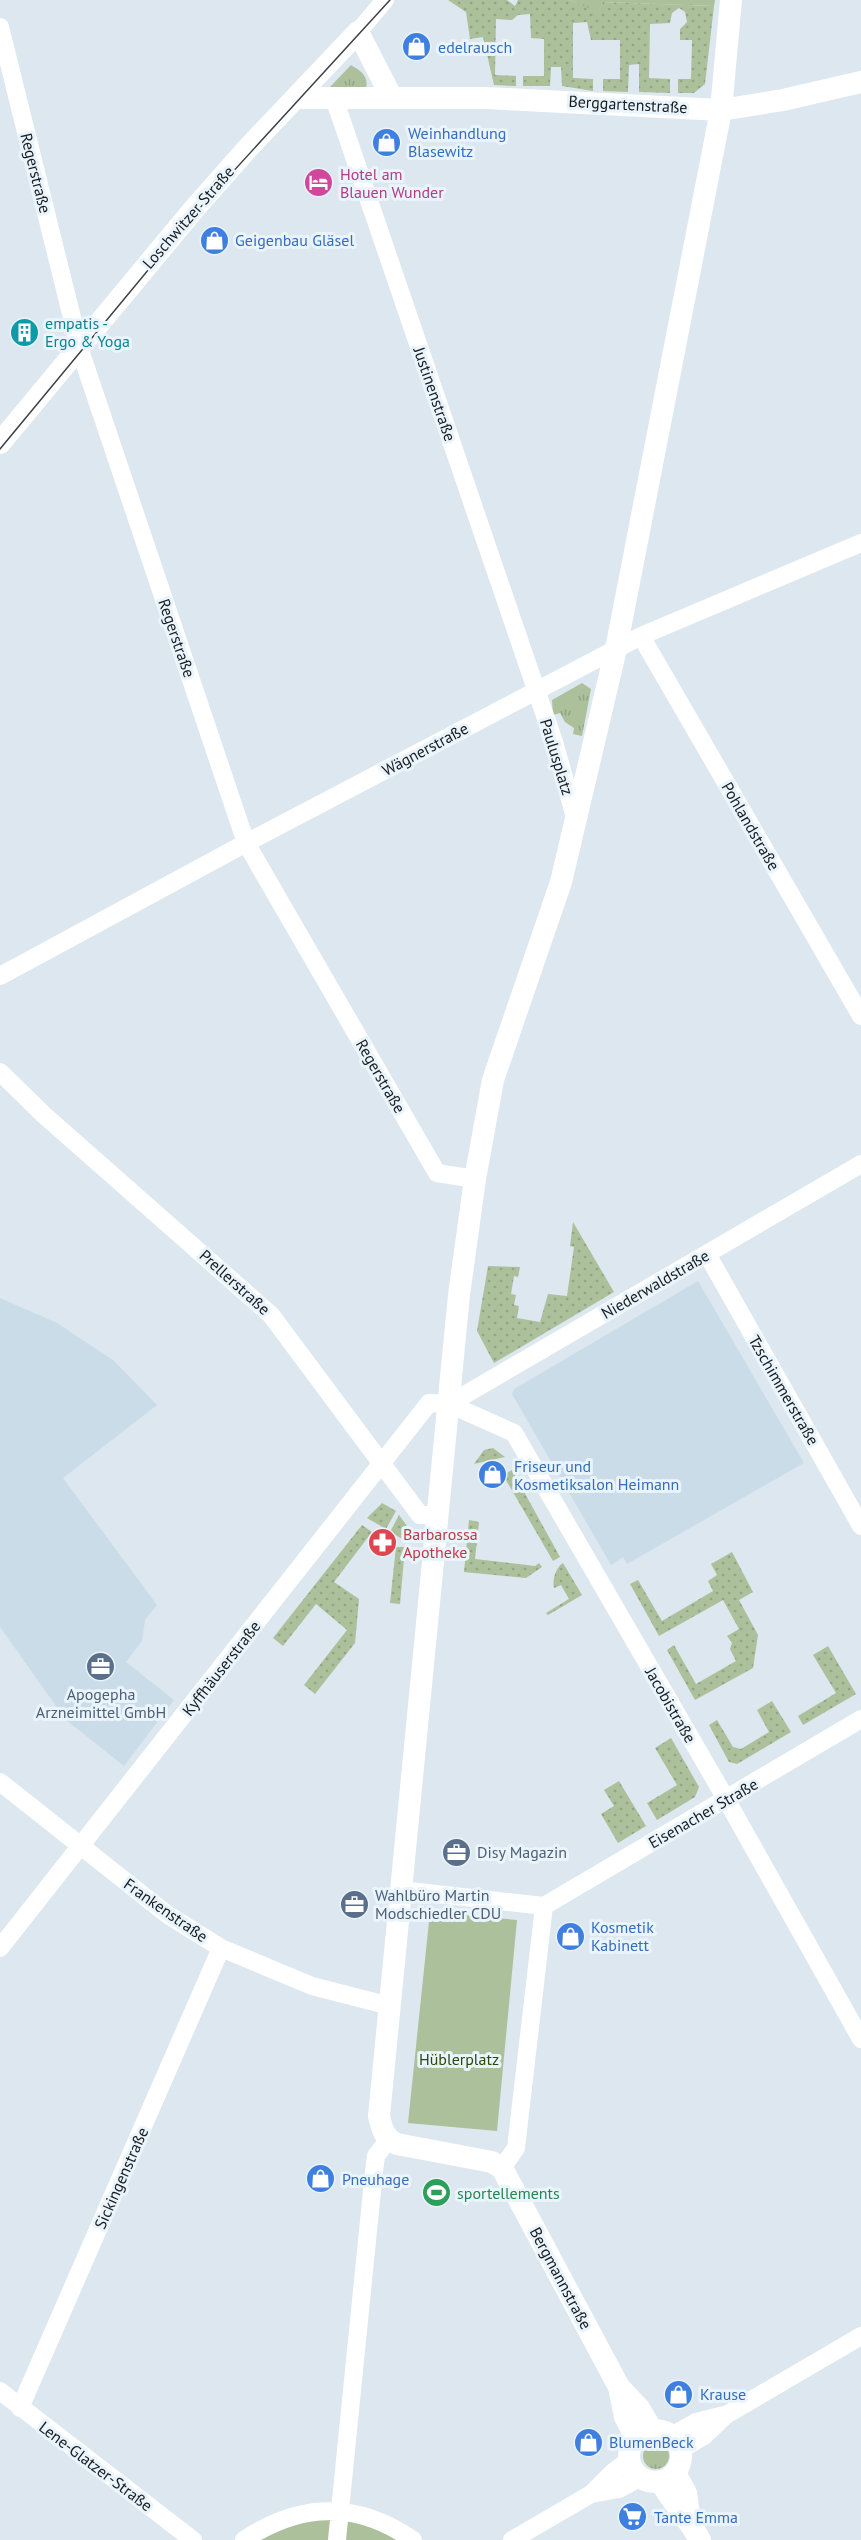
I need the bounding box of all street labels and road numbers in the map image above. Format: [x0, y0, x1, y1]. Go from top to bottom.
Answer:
street label: Berggartenstraße [568, 91, 688, 117]
street label: Regerstraße [16, 131, 56, 215]
street label: Loschwitzer Straße [138, 161, 238, 273]
street label: Justinenstraße [409, 343, 460, 444]
street label: Regerstraße [154, 596, 200, 680]
street label: Paulusplatz [536, 716, 578, 798]
street label: Wägnerstraße [378, 718, 472, 780]
street label: Pohlandstraße [718, 778, 784, 874]
street label: Regerstraße [352, 1035, 410, 1117]
street label: Prellerstraße [196, 1245, 274, 1319]
street label: Niederwaldstraße [597, 1245, 713, 1323]
street label: Tzschimmerstraße [744, 1331, 824, 1449]
street label: Kyffhäuserstraße [178, 1616, 264, 1720]
street label: Jacobistraße [641, 1663, 701, 1746]
street label: Eisenacher Straße [645, 1774, 761, 1852]
street label: Frankenstraße [120, 1874, 212, 1946]
street label: Sickingenstraße [90, 2124, 152, 2232]
street label: Bergmannstraße [526, 2223, 596, 2333]
street label: Lene-Glatzer-Straße [35, 2417, 157, 2515]

